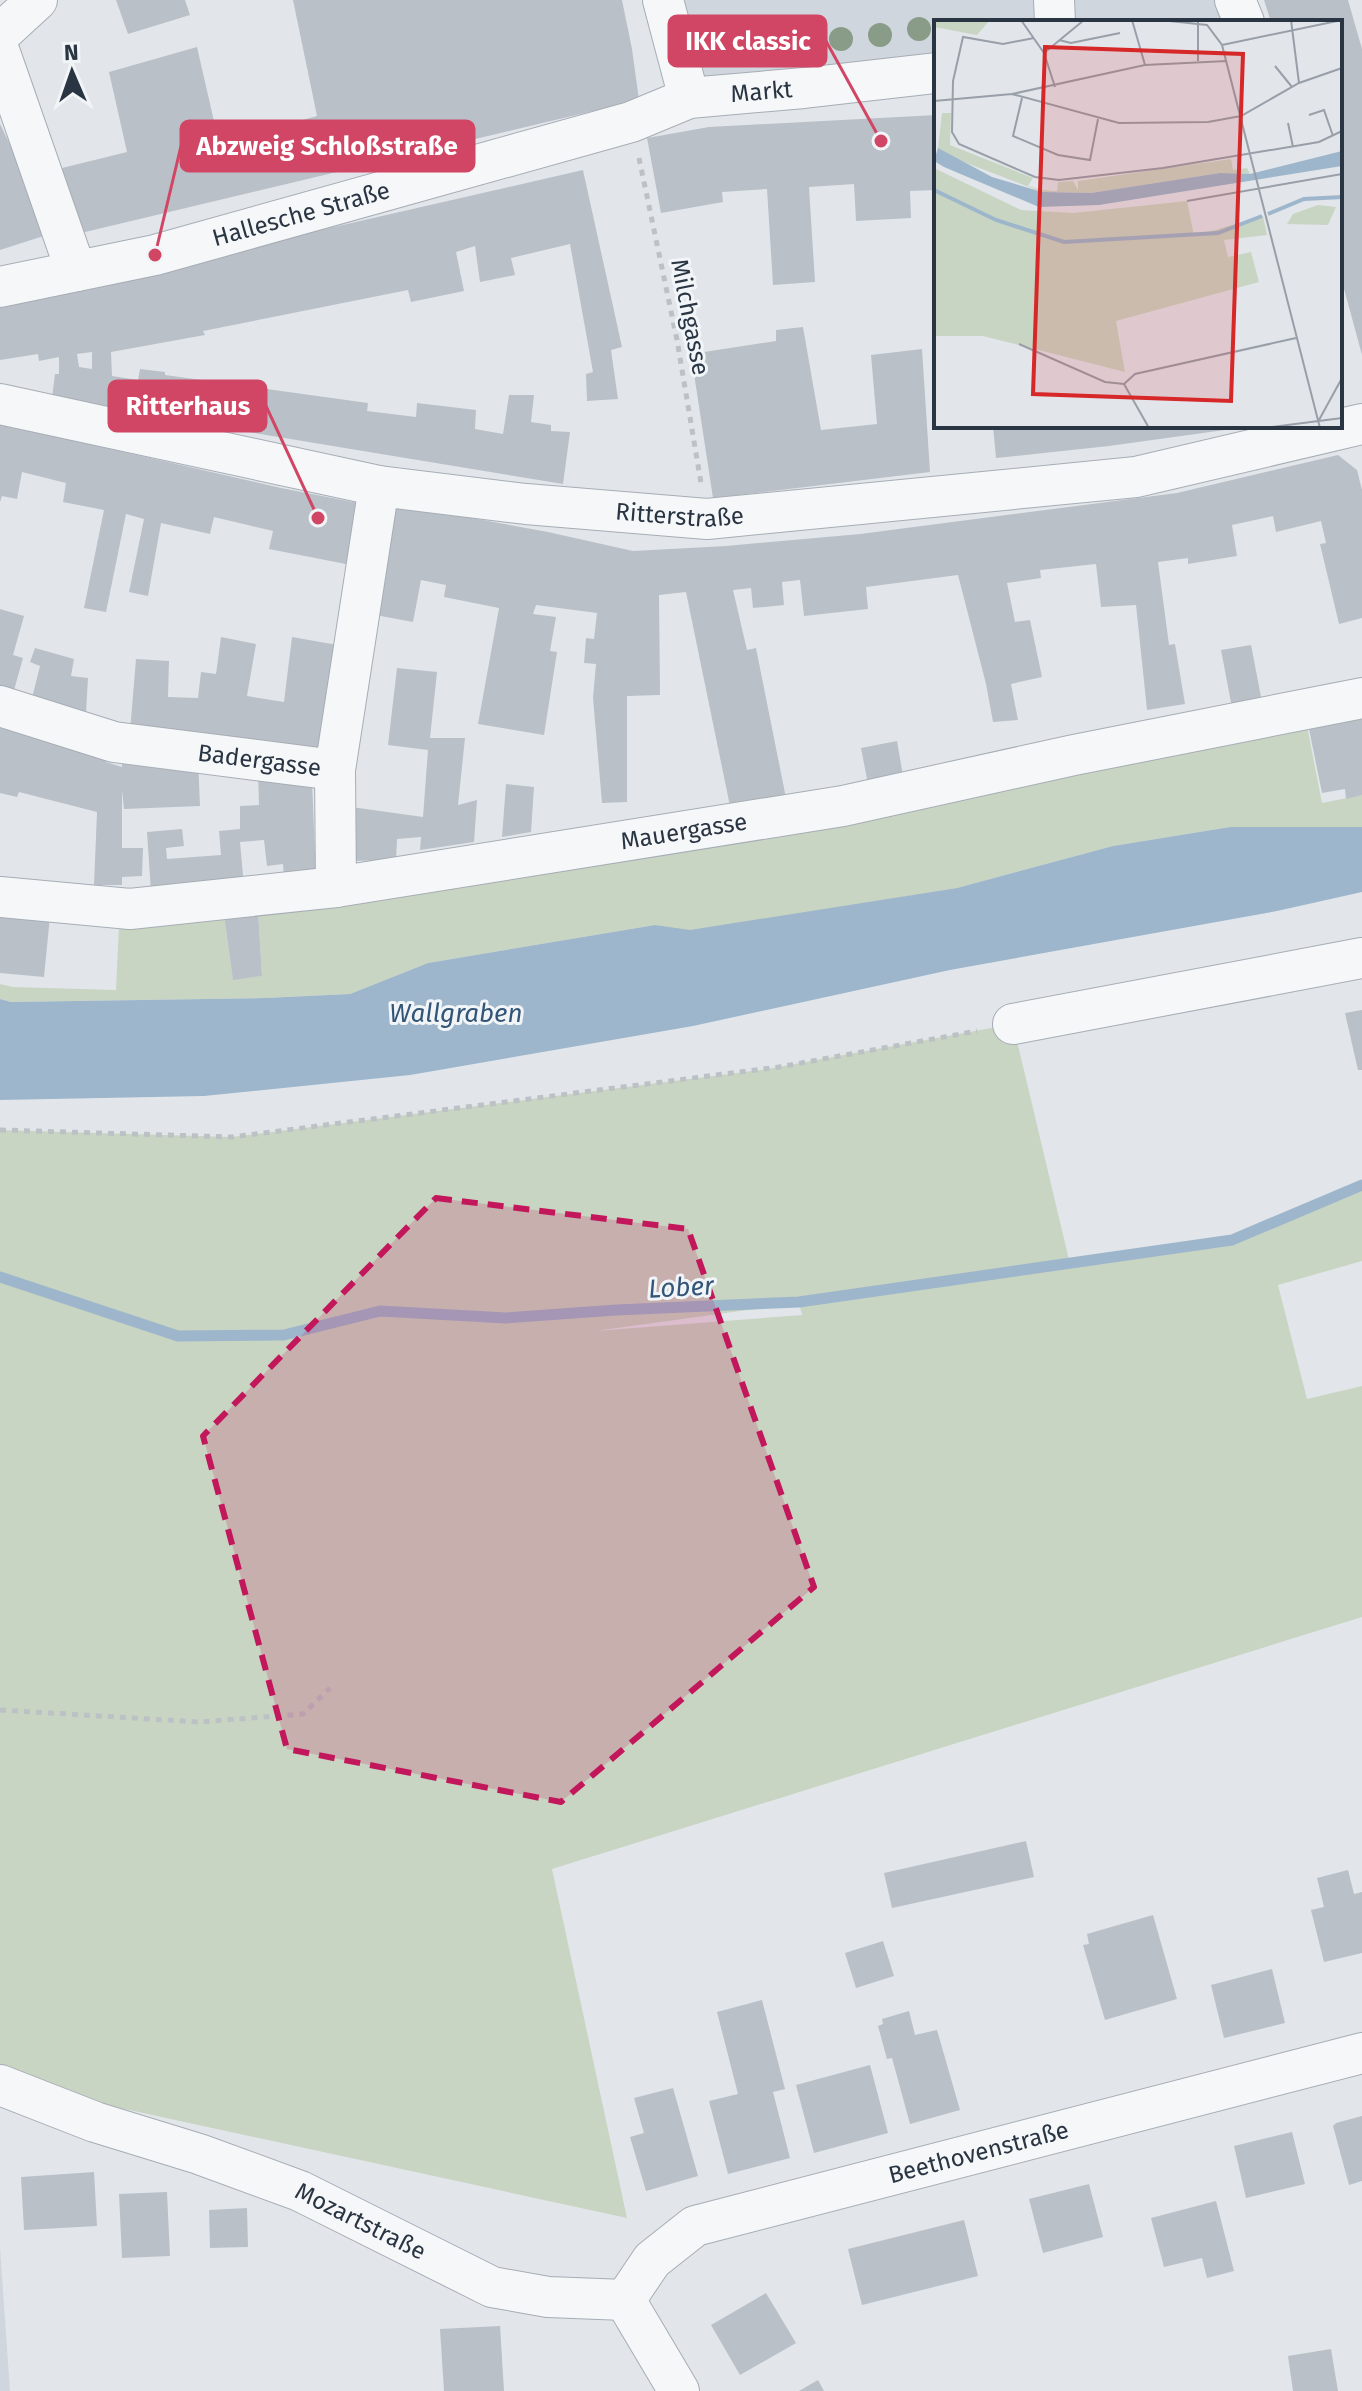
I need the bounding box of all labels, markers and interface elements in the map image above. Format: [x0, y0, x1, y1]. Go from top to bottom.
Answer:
callout: IKK classic [669, 16, 826, 66]
inset map [934, 20, 1342, 428]
text: IKK classic [685, 26, 811, 57]
north arrow [32, 32, 112, 112]
text: N [64, 39, 79, 66]
street label: Markt [729, 75, 794, 108]
callout: Abzweig Schloßstraße [181, 121, 474, 171]
text: Abzweig Schloßstraße [195, 131, 458, 162]
street label: Hallesche Straße [209, 176, 393, 252]
street label: Milchgasse [665, 256, 715, 378]
callout: Ritterhaus [109, 381, 266, 431]
text: Ritterhaus [126, 391, 251, 422]
street label: Ritterstraße [614, 497, 745, 533]
street label: Badergasse [196, 739, 323, 782]
street label: Mauergasse [619, 808, 749, 855]
water label: Wallgraben [389, 998, 523, 1029]
water label: Lober [647, 1270, 716, 1305]
street label: Beethovenstraße [885, 2116, 1072, 2189]
street label: Mozartstraße [291, 2177, 430, 2266]

